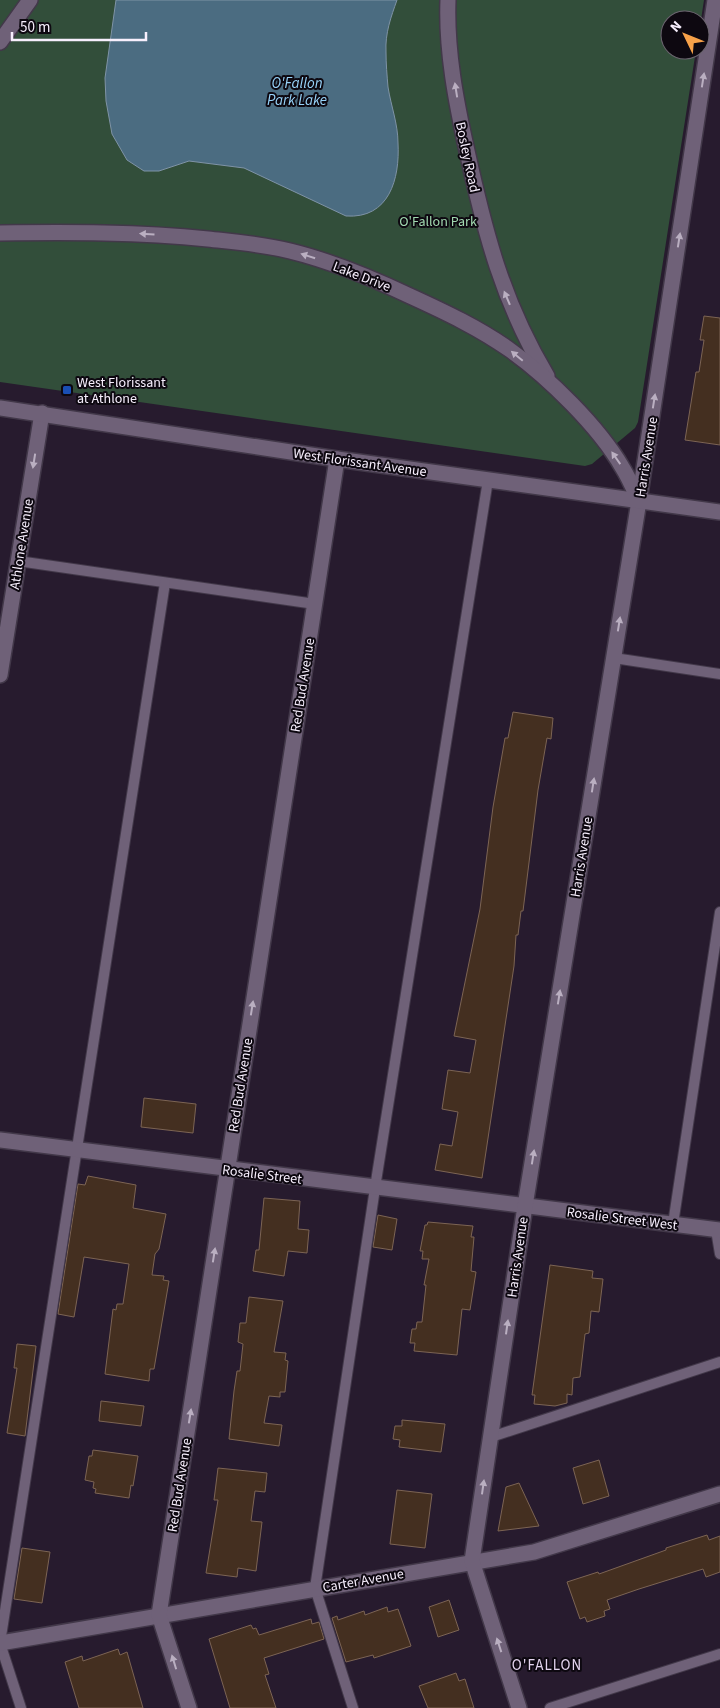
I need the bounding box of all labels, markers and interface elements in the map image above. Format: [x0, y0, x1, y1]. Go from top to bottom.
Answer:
scale bar [12, 10, 146, 42]
north arrow [660, 10, 710, 60]
text: 50 m [20, 17, 50, 38]
text: N [666, 17, 687, 37]
one-way arrow [699, 71, 707, 87]
water label: O'Fallon Park Lake [267, 73, 327, 111]
one-way arrow [451, 81, 459, 97]
street label: Bosley Road [450, 120, 484, 194]
park label: O'Fallon Park [399, 212, 477, 232]
one-way arrow [139, 230, 155, 238]
one-way arrow [675, 232, 683, 248]
one-way arrow [300, 252, 315, 260]
street label: Lake Drive [330, 257, 394, 297]
one-way arrow [503, 291, 511, 305]
one-way arrow [511, 351, 523, 362]
place label: West Florissant at Athlone [77, 373, 166, 409]
marker: West Florissant at Athlone [61, 384, 73, 396]
one-way arrow [651, 392, 659, 408]
street label: Harris Avenue [631, 415, 663, 499]
street label: West Florissant Avenue [292, 444, 428, 482]
one-way arrow [611, 451, 621, 465]
one-way arrow [30, 454, 38, 470]
street label: Athlone Avenue [5, 497, 39, 591]
one-way arrow [615, 616, 623, 632]
street label: Red Bud Avenue [286, 637, 320, 734]
one-way arrow [589, 776, 597, 792]
street label: Harris Avenue [566, 815, 598, 899]
one-way arrow [555, 989, 563, 1005]
one-way arrow [248, 1000, 256, 1016]
street label: Red Bud Avenue [224, 1037, 258, 1134]
one-way arrow [529, 1149, 537, 1165]
street label: Rosalie Street [221, 1160, 303, 1190]
street label: Rosalie Street West [565, 1202, 679, 1236]
street label: Harris Avenue [502, 1216, 534, 1299]
one-way arrow [211, 1247, 219, 1263]
one-way arrow [503, 1318, 511, 1334]
one-way arrow [186, 1408, 194, 1424]
street label: Red Bud Avenue [163, 1437, 197, 1534]
one-way arrow [479, 1479, 487, 1495]
street label: Carter Avenue [321, 1564, 405, 1598]
one-way arrow [495, 1637, 503, 1652]
one-way arrow [170, 1654, 177, 1669]
district label: O'FALLON [512, 1655, 582, 1676]

